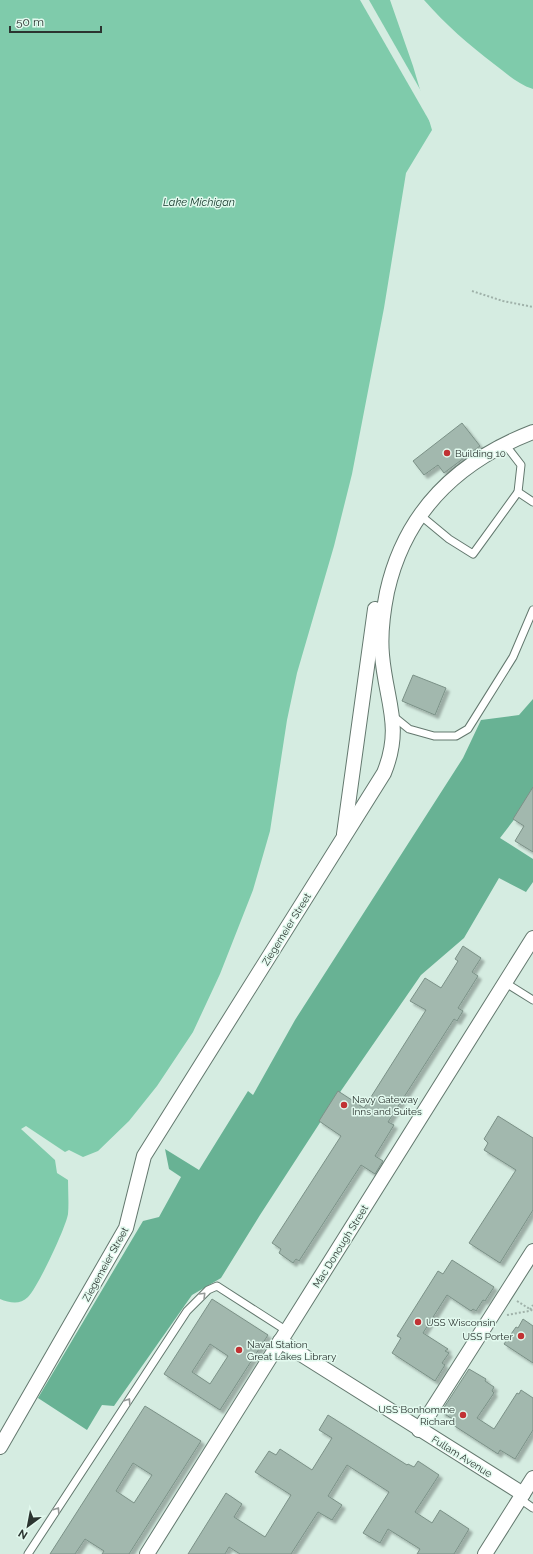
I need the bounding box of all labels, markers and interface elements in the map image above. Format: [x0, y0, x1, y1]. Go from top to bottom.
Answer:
scale bar [10, 8, 101, 34]
text: 50 m [16, 15, 44, 29]
water label: Lake Michigan [163, 196, 235, 209]
marker: Building 10 [442, 448, 452, 458]
place label: Building 10 [455, 448, 506, 459]
street label: Ziegemeier Street [260, 891, 313, 967]
place label: Navy Gateway Inns and Suites [352, 1094, 422, 1117]
marker: Navy Gateway Inns and Suites [339, 1100, 349, 1110]
street label: Mac Donough Street [311, 1202, 371, 1290]
street label: Ziegemeier Street [80, 1225, 131, 1303]
one-way arrow [198, 1292, 206, 1300]
marker: USS Wisconsin [413, 1317, 423, 1327]
place label: USS Wisconsin [426, 1317, 496, 1328]
place label: USS Porter [463, 1331, 513, 1342]
marker: USS Porter [516, 1331, 526, 1341]
place label: Naval Station Great Lakes Library [247, 1339, 337, 1362]
marker: Naval Station Great Lakes Library [234, 1345, 244, 1355]
one-way arrow [123, 1398, 131, 1405]
place label: USS Bonhomme Richard [378, 1404, 455, 1427]
marker: USS Bonhomme Richard [458, 1410, 468, 1420]
street label: Fullam Avenue [430, 1433, 494, 1479]
north arrow [8, 1506, 48, 1546]
one-way arrow [52, 1507, 59, 1514]
text: N [16, 1526, 30, 1542]

